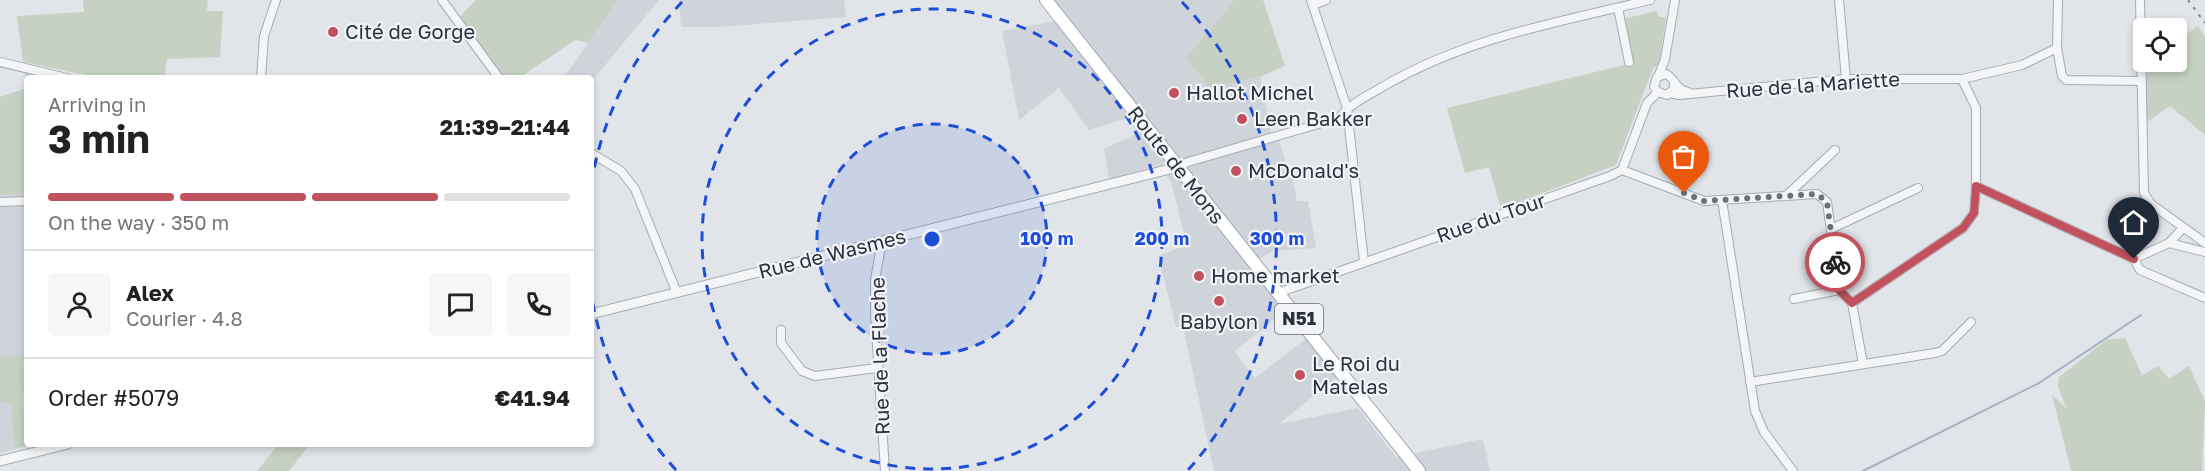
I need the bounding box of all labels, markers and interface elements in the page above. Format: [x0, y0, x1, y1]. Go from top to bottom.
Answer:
map controls [2133, 18, 2187, 72]
button: locate [2133, 18, 2187, 72]
place label: Cité de Gorge [345, 19, 475, 43]
marker: Cité de Gorge [326, 25, 340, 39]
street label: Rue de la Mariette [1725, 66, 1901, 102]
place label: Hallot Michel [1186, 80, 1314, 104]
marker: Hallot Michel [1167, 86, 1181, 100]
text: Arriving in [48, 92, 146, 116]
street label: Route de Mons [1123, 101, 1230, 228]
place label: Leen Bakker [1254, 106, 1372, 130]
marker: Leen Bakker [1235, 112, 1249, 126]
text: 21:39–21:44 [440, 113, 570, 140]
text: 3 min [48, 115, 150, 162]
pin [1658, 131, 1709, 193]
icon: bag [1667, 140, 1700, 173]
place label: McDonald's [1248, 158, 1359, 182]
marker: McDonald's [1229, 164, 1243, 178]
street label: Rue du Tour [1433, 187, 1549, 247]
pin [2108, 197, 2159, 259]
icon: home [2117, 206, 2150, 239]
text: On the way · 350 m [48, 210, 229, 234]
street label: Rue de Wasmes [756, 223, 908, 283]
text: 100 m [1021, 227, 1073, 249]
text: 200 m [1135, 227, 1189, 249]
text: 300 m [1250, 227, 1304, 249]
centre of rings [922, 229, 942, 249]
courier [1805, 232, 1865, 292]
icon: bike [1819, 246, 1852, 279]
place label: Home market [1211, 263, 1340, 287]
marker: Home market [1192, 269, 1206, 283]
button: person [48, 273, 111, 336]
button: chat [429, 273, 492, 336]
button: phone [507, 273, 570, 336]
street label: Rue de la Flache [864, 277, 894, 435]
text: Alex [126, 279, 174, 306]
marker: Babylon [1212, 294, 1226, 308]
road number: N51 [1275, 304, 1323, 334]
text: Courier · 4.8 [126, 306, 243, 330]
place label: Babylon [1180, 309, 1258, 333]
place label: Le Roi du Matelas [1312, 351, 1400, 398]
marker: Le Roi du Matelas [1293, 368, 1307, 382]
text: Order #5079 [48, 384, 179, 411]
text: €41.94 [495, 384, 570, 411]

